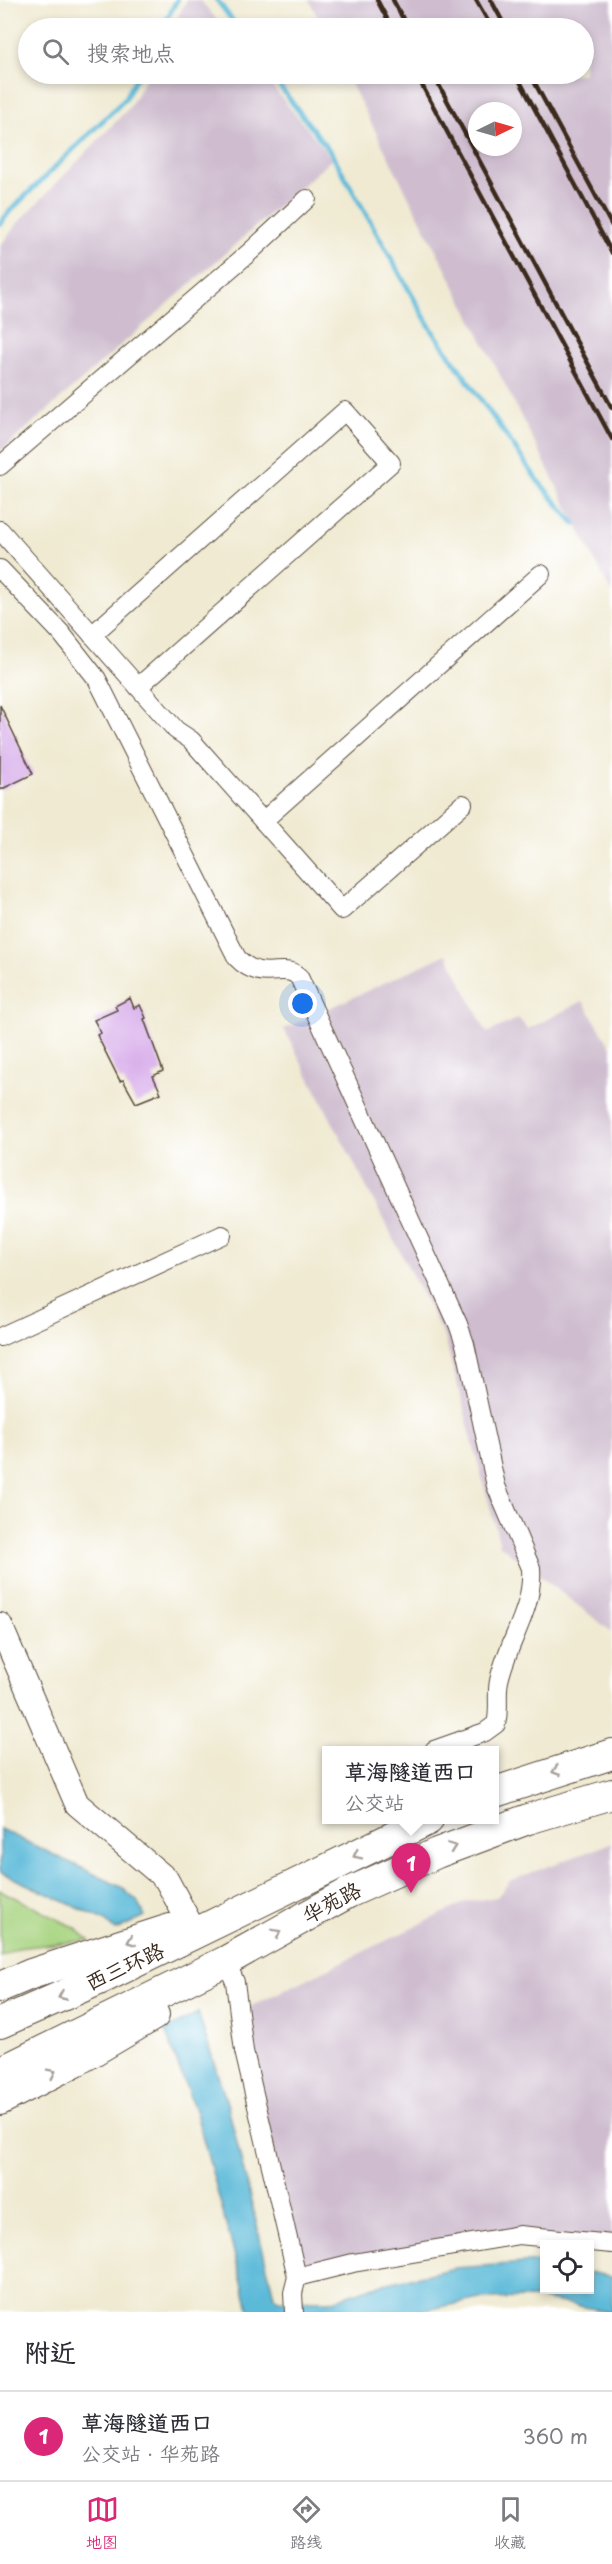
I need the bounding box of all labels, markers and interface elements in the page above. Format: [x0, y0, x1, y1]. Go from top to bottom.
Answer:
search box [18, 18, 594, 84]
icon: search [39, 35, 72, 68]
text: 搜索地点 [87, 35, 175, 68]
north arrow [468, 102, 522, 156]
your location [288, 989, 317, 1018]
popup [322, 1746, 499, 1824]
text: 草海隧道西口 [344, 1754, 477, 1787]
one-way arrow [551, 1764, 562, 1776]
text: 公交站 [344, 1787, 404, 1817]
one-way arrow [446, 1842, 457, 1854]
pin: 1 [392, 1844, 430, 1893]
one-way arrow [352, 1847, 363, 1859]
street label: 华苑路 [296, 1872, 366, 1930]
one-way arrow [271, 1929, 282, 1940]
street label: 西三环路 [79, 1933, 169, 1997]
one-way arrow [126, 1933, 137, 1946]
one-way arrow [58, 1988, 69, 2000]
one-way arrow [46, 2069, 57, 2081]
map controls [540, 2240, 594, 2294]
button: locate [540, 2240, 594, 2294]
text: 附近 [24, 2332, 76, 2371]
text: 草海隧道西口 [81, 2405, 213, 2438]
text: 1 [39, 2421, 48, 2451]
text: 360 m [522, 2421, 588, 2451]
text: 公交站 · 华苑路 [81, 2438, 220, 2468]
tab: 地图 [86, 2493, 119, 2553]
tab: 路线 [290, 2493, 323, 2553]
tab: 收藏 [494, 2493, 527, 2553]

